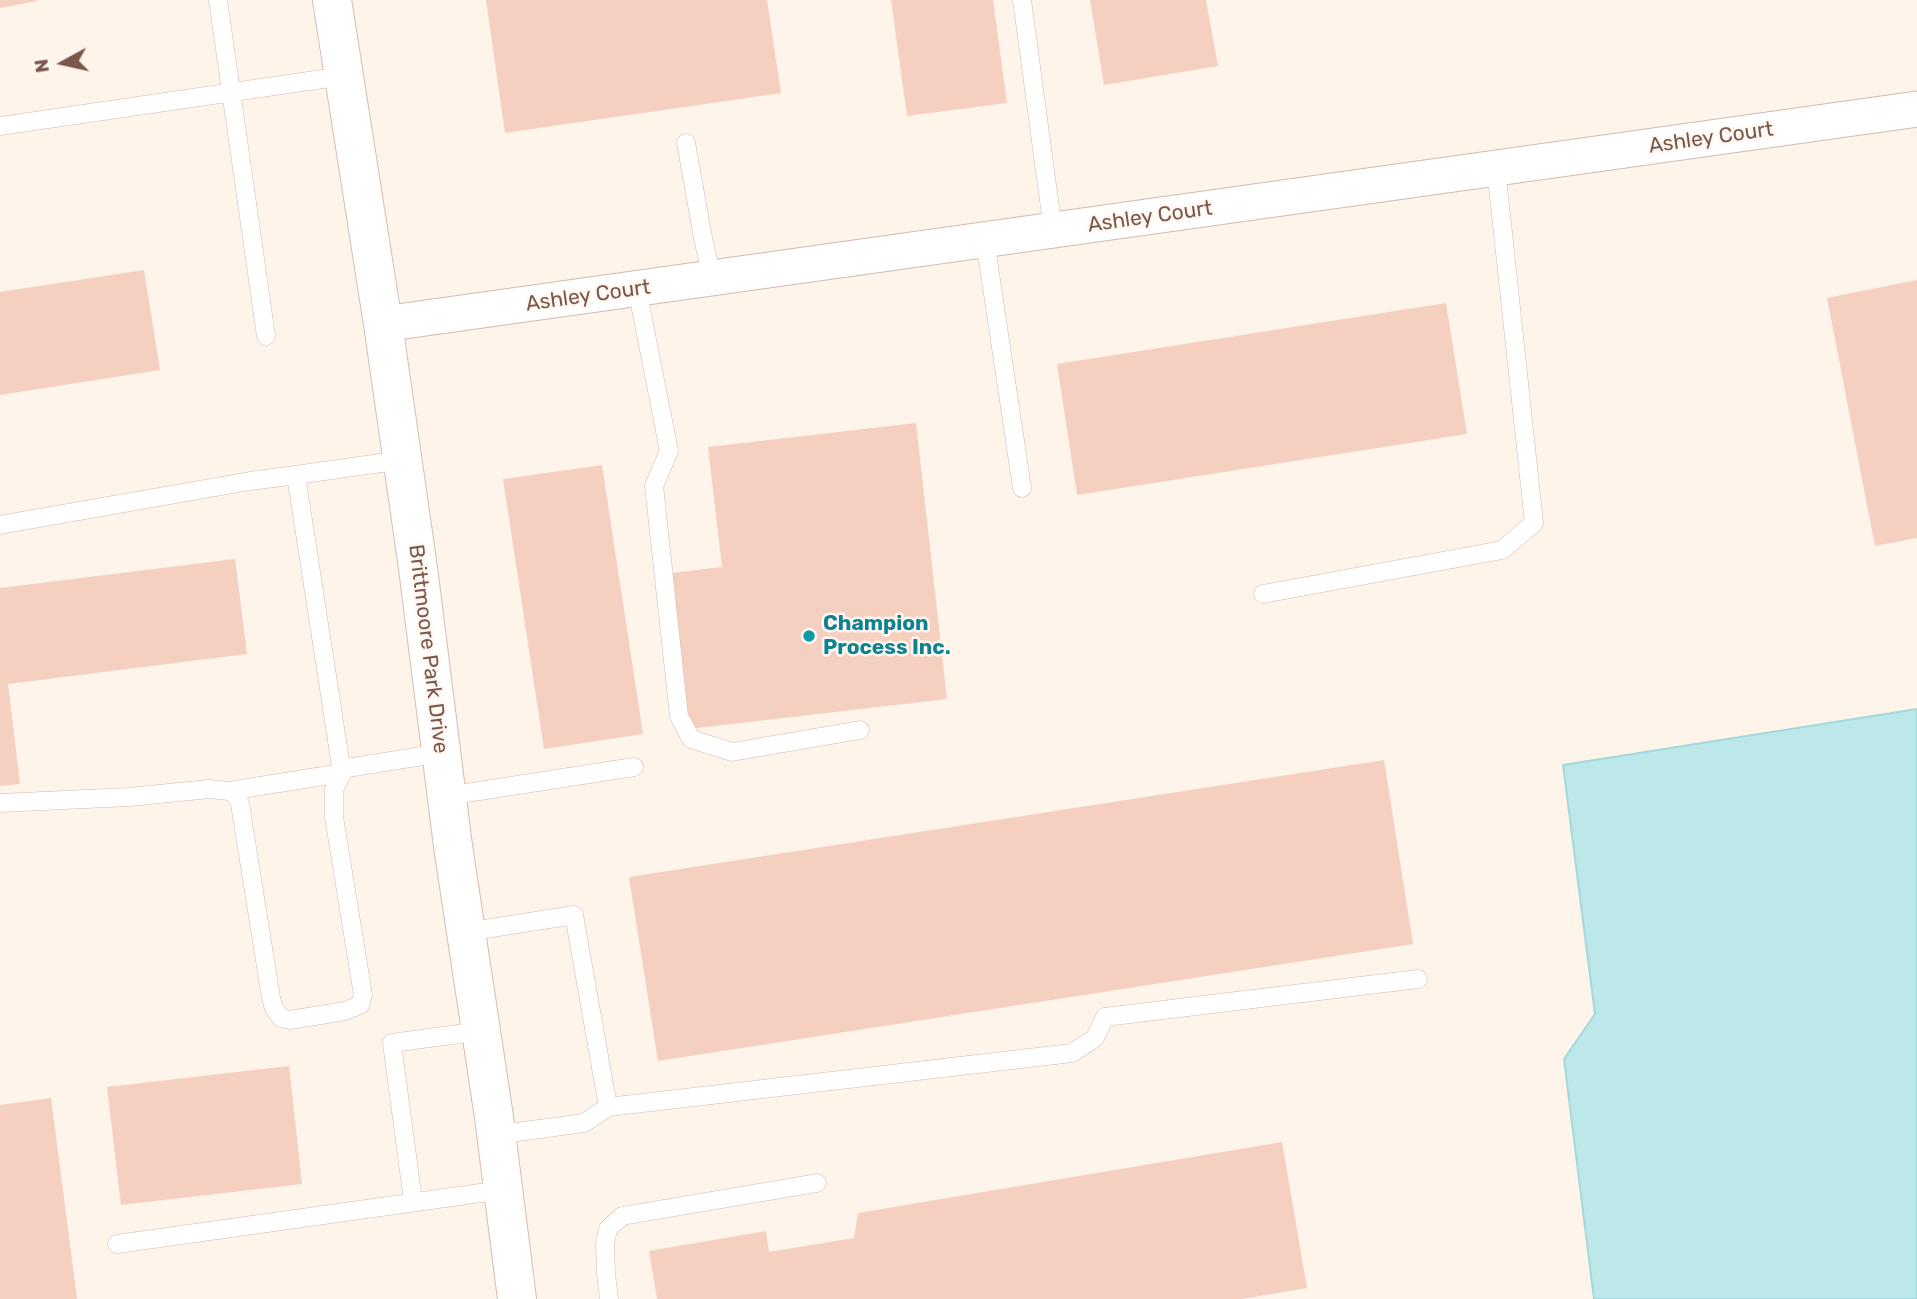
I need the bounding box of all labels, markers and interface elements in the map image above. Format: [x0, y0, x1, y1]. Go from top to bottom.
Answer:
north arrow [28, 28, 98, 98]
text: N [29, 58, 54, 74]
street label: Ashley Court [1647, 117, 1775, 159]
street label: Ashley Court [1086, 196, 1214, 238]
street label: Ashley Court [524, 275, 652, 317]
street label: Brittmoore Park Drive [403, 543, 453, 755]
place label: Champion Process Inc. [823, 611, 951, 661]
marker: Champion Process Inc. [801, 628, 817, 644]

